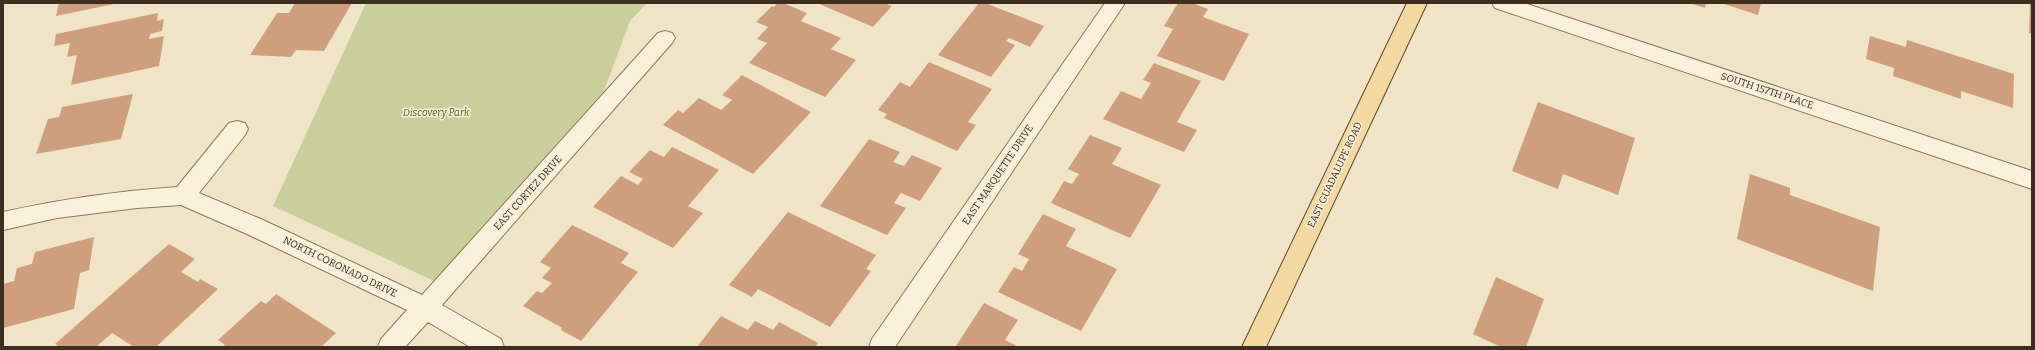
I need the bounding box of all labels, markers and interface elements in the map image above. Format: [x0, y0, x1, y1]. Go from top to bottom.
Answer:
street label: SOUTH 157TH PLACE [1719, 70, 1815, 112]
park label: Discovery Park [403, 107, 470, 119]
street label: EAST GUADALUPE ROAD [1305, 120, 1365, 230]
street label: EAST MARQUETTE DRIVE [960, 123, 1036, 227]
street label: EAST CORTEZ DRIVE [491, 153, 565, 233]
street label: NORTH CORONADO DRIVE [281, 234, 399, 300]

